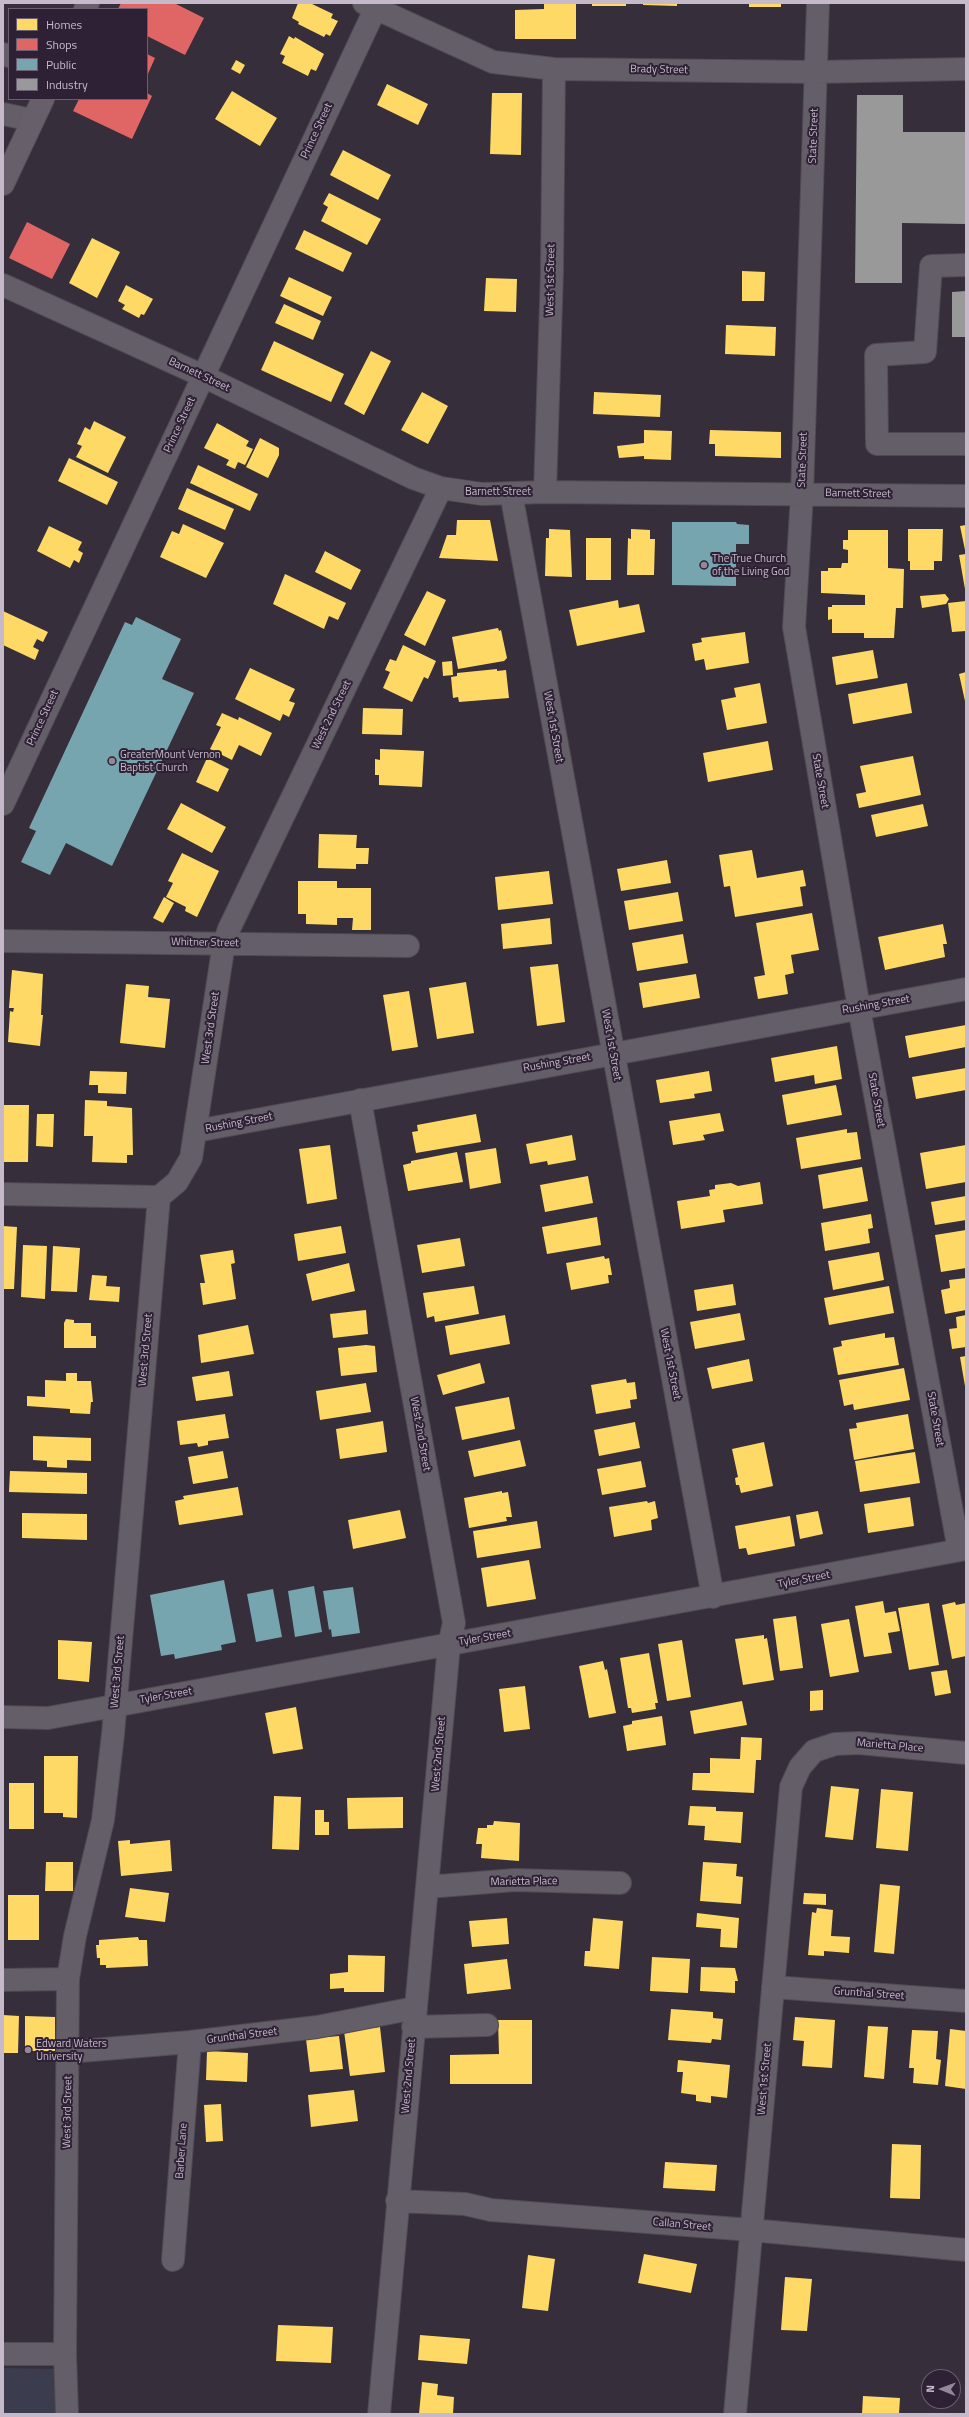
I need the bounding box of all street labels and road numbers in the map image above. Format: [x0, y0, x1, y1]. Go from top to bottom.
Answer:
street label: Brady Street [630, 63, 688, 77]
street label: Prince Street [298, 101, 336, 161]
street label: State Street [806, 108, 822, 164]
street label: West 1st Street [544, 244, 558, 316]
street label: Barnett Street [166, 355, 232, 395]
street label: Prince Street [161, 395, 199, 455]
street label: State Street [795, 432, 811, 488]
street label: Barnett Street [465, 485, 531, 499]
street label: Barnett Street [825, 487, 891, 501]
street label: West 2nd Street [310, 678, 354, 752]
street label: Prince Street [24, 688, 62, 748]
street label: West 1st Street [540, 690, 566, 764]
street label: State Street [809, 753, 831, 809]
street label: Whitner Street [171, 936, 239, 950]
street label: West 3rd Street [199, 991, 223, 1065]
street label: Rushing Street [841, 993, 911, 1017]
street label: West 1st Street [598, 1008, 624, 1082]
street label: Rushing Street [522, 1051, 592, 1075]
street label: State Street [865, 1072, 887, 1128]
street label: Rushing Street [204, 1110, 274, 1136]
street label: West 3rd Street [136, 1313, 156, 1387]
street label: West 1st Street [657, 1327, 683, 1401]
street label: State Street [924, 1391, 946, 1447]
street label: West 2nd Street [407, 1396, 433, 1472]
street label: Tyler Street [777, 1568, 831, 1592]
street label: Tyler Street [458, 1627, 512, 1649]
street label: West 3rd Street [108, 1635, 128, 1709]
street label: Tyler Street [139, 1685, 193, 1707]
street label: West 2nd Street [429, 1716, 449, 1792]
street label: Marietta Place [856, 1737, 924, 1755]
street label: Marietta Place [490, 1875, 558, 1889]
street label: Grunthal Street [833, 1985, 905, 2003]
street label: Grunthal Street [206, 2025, 278, 2047]
street label: West 2nd Street [399, 2038, 419, 2114]
street label: West 1st Street [755, 2042, 775, 2116]
street label: West 3rd Street [61, 2075, 75, 2149]
street label: Barber Lane [173, 2123, 191, 2179]
street label: Callan Street [652, 2216, 712, 2234]

